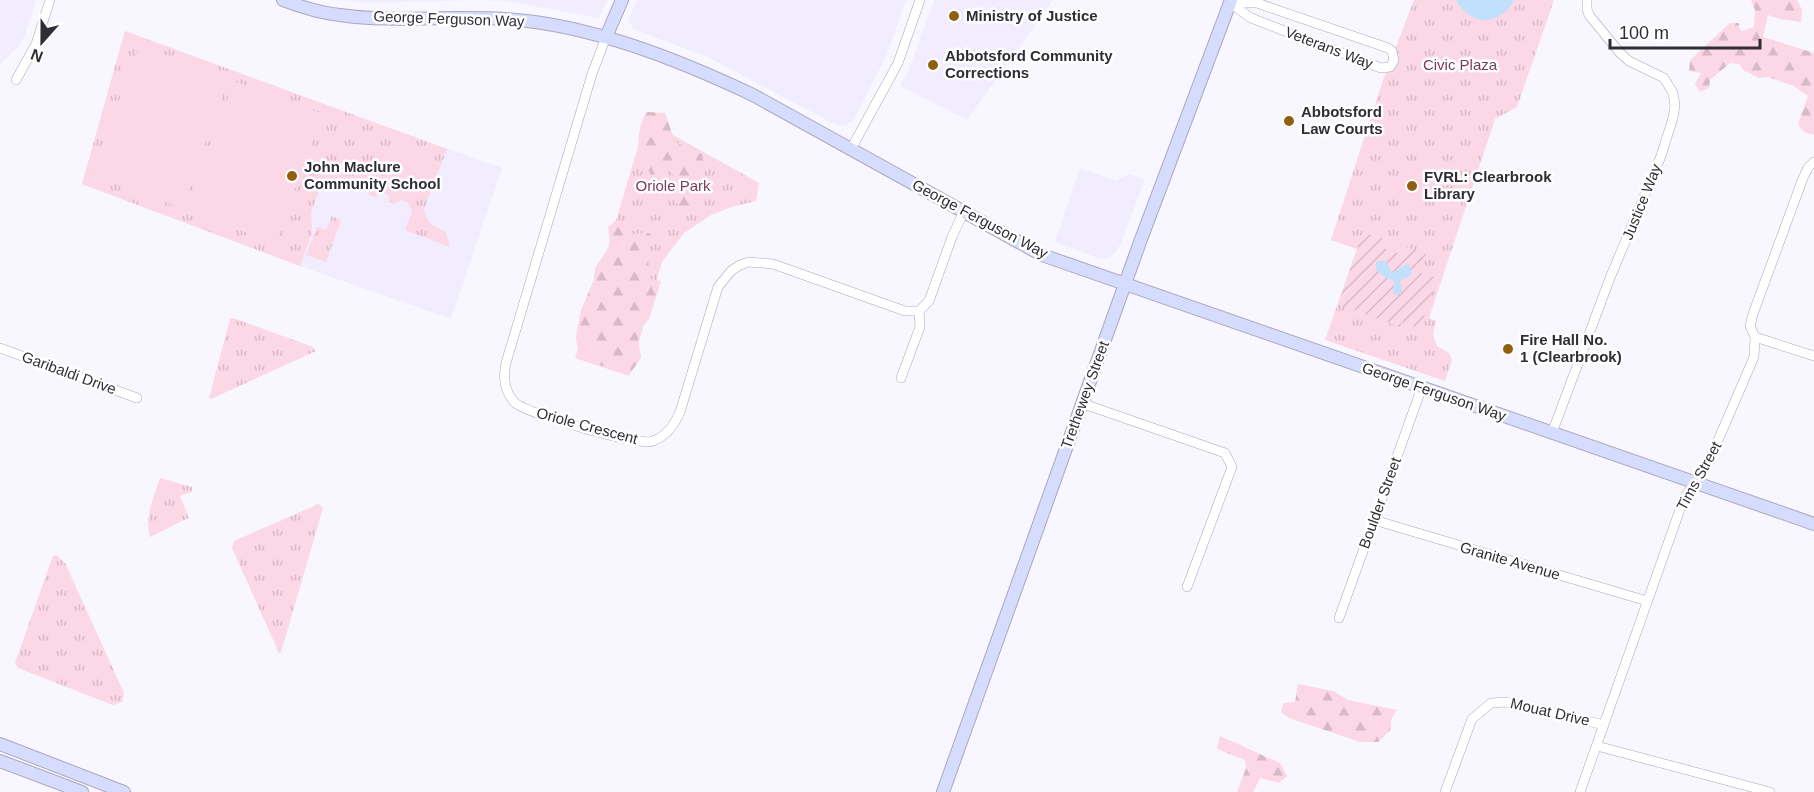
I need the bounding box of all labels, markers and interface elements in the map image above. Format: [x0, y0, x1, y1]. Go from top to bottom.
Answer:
street label: George Ferguson Way [373, 7, 525, 30]
place label: Ministry of Justice [966, 7, 1098, 24]
marker: Ministry of Justice [947, 9, 961, 23]
north arrow [12, 12, 72, 72]
scale bar [1610, 12, 1760, 50]
street label: Veterans Way [1283, 23, 1376, 72]
text: 100 m [1619, 23, 1669, 43]
text: N [28, 46, 45, 66]
place label: Abbotsford Community Corrections [945, 47, 1113, 81]
park label: Civic Plaza [1423, 56, 1498, 73]
marker: Abbotsford Community Corrections [926, 58, 940, 72]
place label: Abbotsford Law Courts [1301, 103, 1383, 137]
marker: Abbotsford Law Courts [1282, 114, 1296, 128]
place label: John Maclure Community School [304, 158, 441, 192]
street label: Justice Way [1619, 161, 1665, 242]
place label: FVRL: Clearbrook Library [1424, 168, 1552, 202]
marker: John Maclure Community School [285, 169, 299, 183]
street label: George Ferguson Way [909, 176, 1051, 262]
park label: Oriole Park [635, 177, 711, 194]
marker: FVRL: Clearbrook Library [1405, 179, 1419, 193]
place label: Fire Hall No. 1 (Clearbrook) [1520, 331, 1622, 365]
street label: Trethewey Street [1057, 338, 1112, 451]
marker: Fire Hall No. 1 (Clearbrook) [1501, 342, 1515, 356]
street label: Garibaldi Drive [20, 348, 119, 397]
street label: George Ferguson Way [1360, 359, 1509, 424]
street label: Oriole Crescent [535, 404, 640, 447]
street label: Tims Street [1673, 438, 1725, 513]
street label: Boulder Street [1355, 454, 1404, 551]
street label: Granite Avenue [1458, 538, 1562, 583]
street label: Mouat Drive [1509, 694, 1591, 729]

